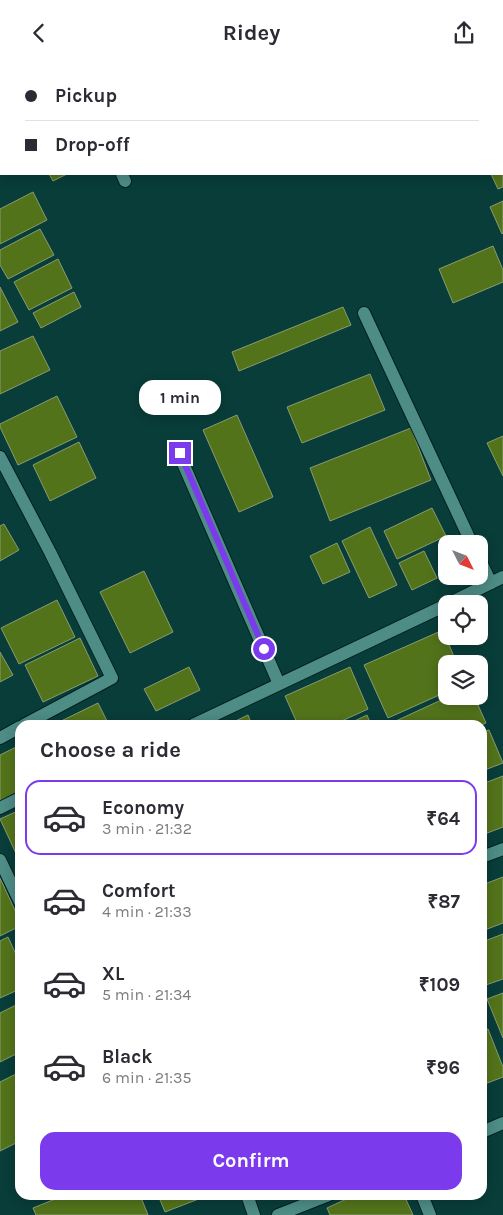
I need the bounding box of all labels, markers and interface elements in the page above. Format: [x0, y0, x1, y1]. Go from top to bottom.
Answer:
icon: back [25, 19, 53, 47]
icon: share [450, 19, 478, 47]
text: Ridey [223, 20, 280, 46]
text: Pickup [55, 85, 117, 107]
text: Drop-off [55, 134, 130, 156]
callout: 1 min [139, 381, 221, 415]
text: 1 min [160, 388, 200, 407]
route end [169, 442, 191, 464]
north arrow [438, 535, 488, 585]
map controls [438, 535, 488, 705]
button: locate [438, 595, 488, 645]
route start [253, 638, 275, 660]
button: layers [438, 655, 488, 705]
text: Choose a ride [40, 737, 181, 763]
icon: car [42, 795, 87, 840]
text: Economy [102, 797, 184, 819]
text: ₹64 [426, 808, 460, 830]
text: 3 min · 21:32 [102, 819, 192, 838]
icon: car [42, 878, 87, 923]
text: Comfort [102, 880, 176, 902]
text: ₹87 [427, 891, 460, 913]
text: 4 min · 21:33 [102, 902, 192, 921]
icon: car [42, 961, 87, 1006]
text: XL [102, 963, 124, 985]
text: ₹109 [419, 974, 460, 996]
text: 5 min · 21:34 [102, 985, 191, 1004]
icon: car [42, 1044, 87, 1089]
text: Black [102, 1046, 153, 1068]
text: ₹96 [426, 1057, 460, 1079]
text: 6 min · 21:35 [102, 1068, 192, 1087]
button: Confirm [40, 1132, 462, 1190]

